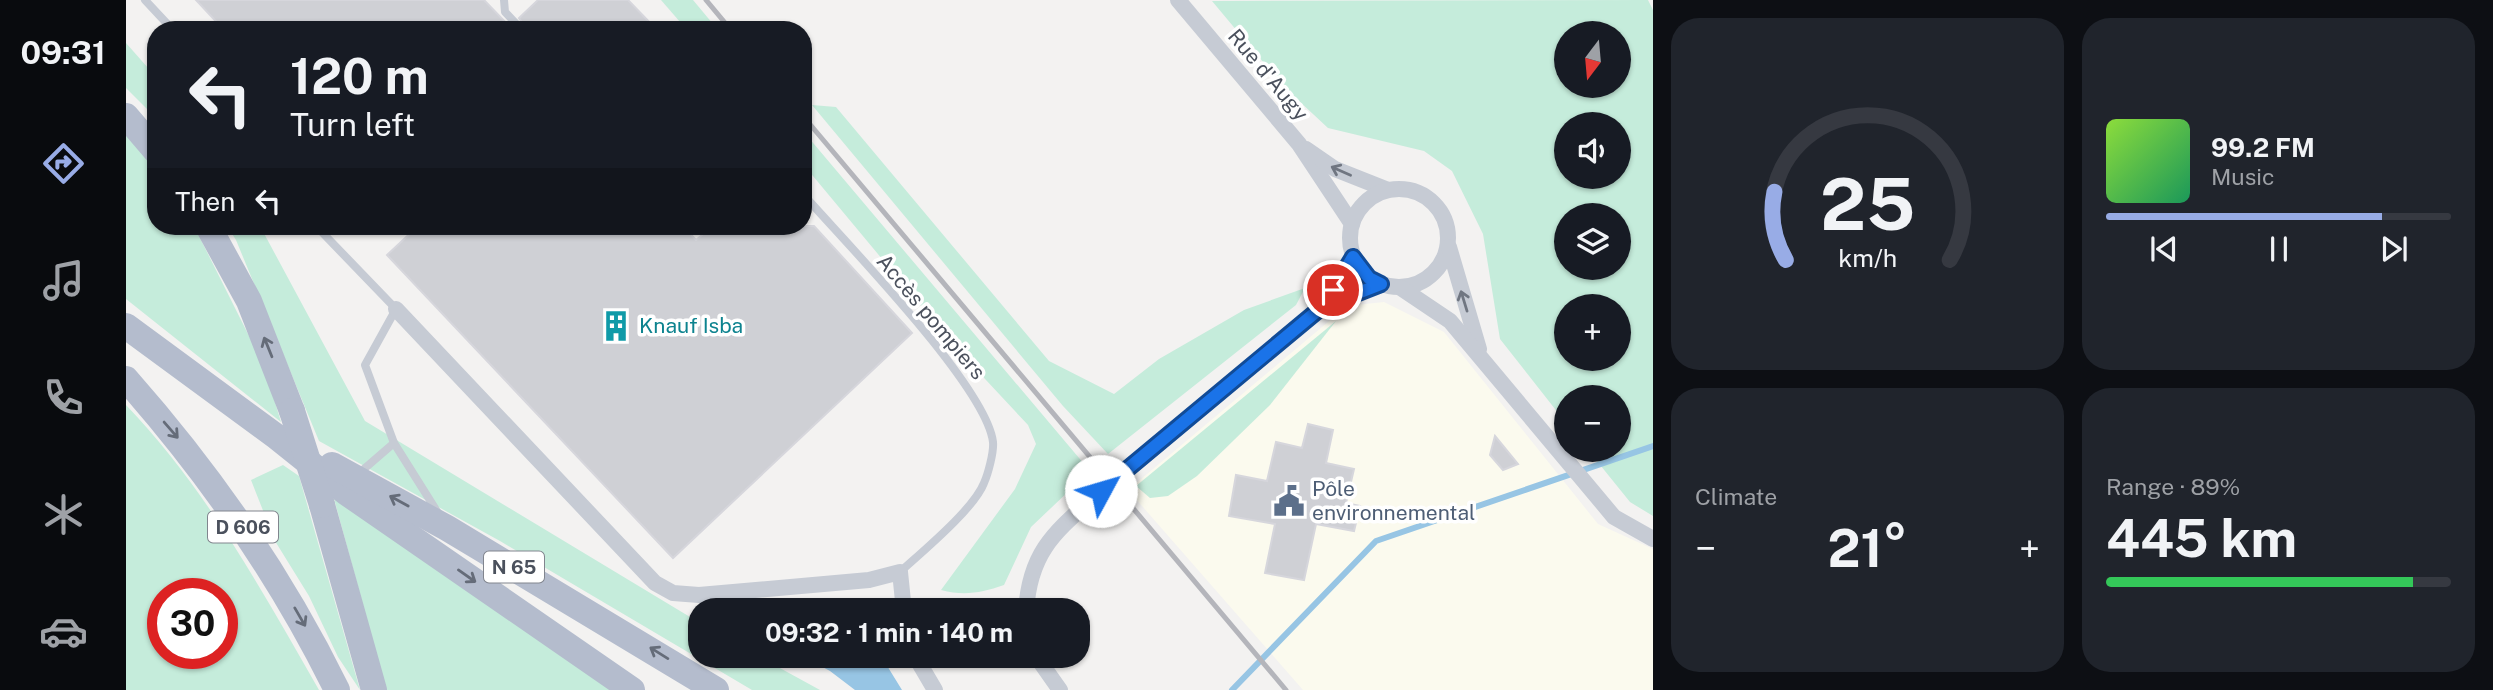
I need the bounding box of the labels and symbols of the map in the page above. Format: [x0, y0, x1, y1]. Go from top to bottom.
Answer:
north arrow [1554, 21, 1631, 98]
street label: Rue d'Augy [1223, 24, 1314, 125]
one-way arrow [1331, 164, 1353, 177]
street label: Accès pompiers [872, 249, 991, 384]
pin [1303, 260, 1363, 320]
one-way arrow [1457, 290, 1470, 312]
building icon: Knauf Isba [599, 309, 633, 343]
place label: Knauf Isba [639, 313, 743, 338]
one-way arrow [261, 337, 274, 358]
one-way arrow [163, 421, 179, 439]
position arrow [1064, 454, 1138, 528]
place label: Pôle environnemental [1312, 476, 1475, 525]
public building icon: Pôle environnemental [1272, 484, 1306, 518]
one-way arrow [389, 494, 410, 507]
road number: D 606 [208, 512, 278, 542]
road number: N 65 [484, 552, 544, 582]
one-way arrow [457, 569, 476, 583]
speed limit sign: 30 [147, 578, 238, 669]
one-way arrow [293, 607, 307, 627]
one-way arrow [650, 646, 669, 661]

